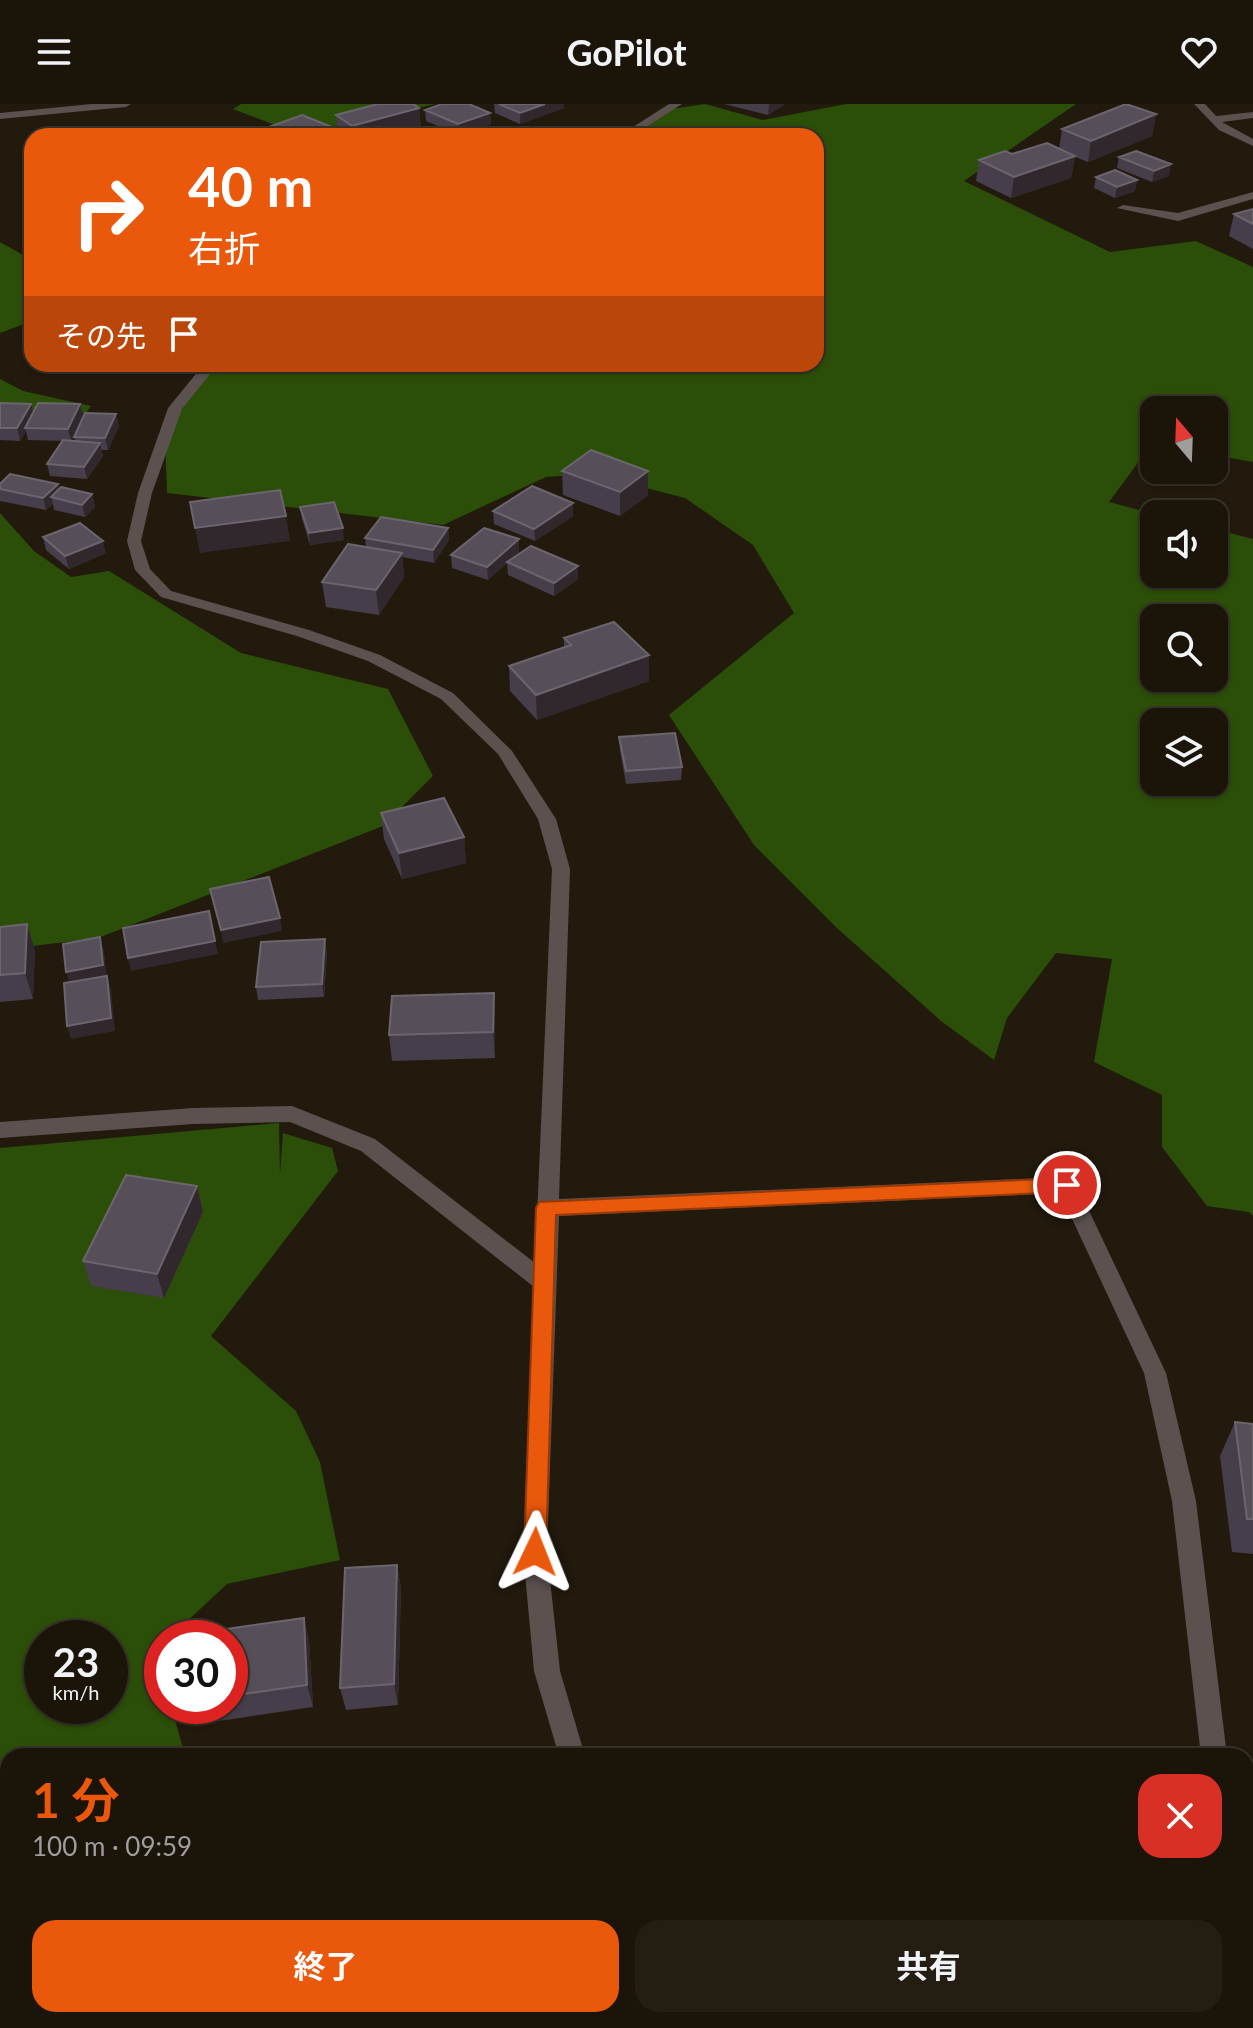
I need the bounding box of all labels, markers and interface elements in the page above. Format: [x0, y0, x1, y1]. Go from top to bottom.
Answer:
icon: menu [32, 30, 76, 74]
text: GoPilot [566, 30, 687, 74]
icon: heart [1177, 30, 1221, 74]
text: 40 m [188, 152, 313, 219]
icon: right [56, 160, 160, 264]
text: 右折 [188, 226, 260, 270]
icon: arrive [162, 312, 206, 356]
text: その先 [56, 317, 146, 353]
north arrow [1140, 396, 1228, 484]
map controls [1140, 396, 1228, 796]
button: sound [1140, 500, 1228, 588]
button: search [1140, 604, 1228, 692]
button: layers [1140, 708, 1228, 796]
pin [1033, 1151, 1101, 1219]
icon: arrive [1045, 1163, 1089, 1207]
position arrow [493, 1510, 577, 1594]
speed limit sign: 30 [144, 1620, 248, 1724]
text: 23 [53, 1638, 99, 1686]
text: km/h [53, 1680, 99, 1704]
text: 1 分 [32, 1771, 120, 1828]
button: close [1138, 1774, 1222, 1858]
text: 100 m · 09:59 [32, 1830, 192, 1862]
button: 終了 [32, 1920, 619, 2012]
button: 共有 [635, 1920, 1222, 2012]

